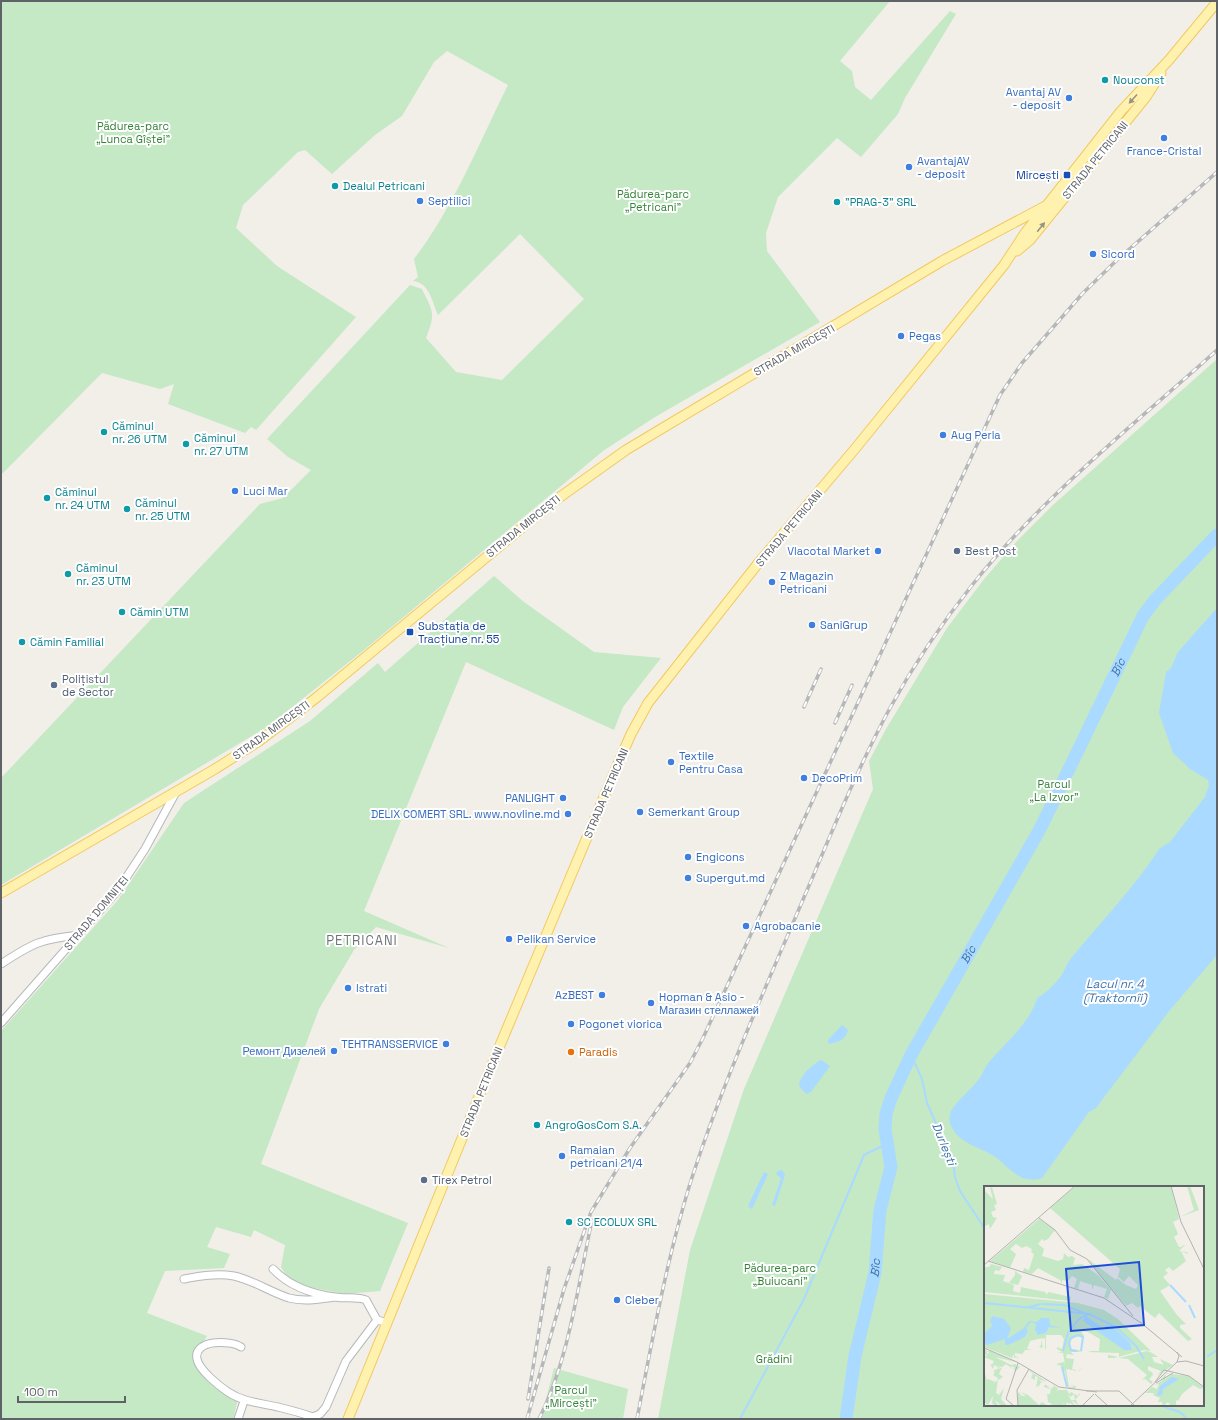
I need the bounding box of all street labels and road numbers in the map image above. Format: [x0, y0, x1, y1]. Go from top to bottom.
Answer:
street label: STRADA PETRICANI [1059, 118, 1131, 202]
street label: STRADA MIRCEȘTI [751, 321, 837, 379]
street label: STRADA PETRICANI [753, 487, 825, 569]
street label: STRADA MIRCEȘTI [483, 492, 563, 560]
street label: STRADA MIRCEȘTI [230, 697, 312, 763]
street label: STRADA PETRICANI [581, 746, 631, 840]
street label: STRADA DOMNIȚEI [61, 873, 131, 953]
street label: STRADA PETRICANI [456, 1045, 506, 1139]

